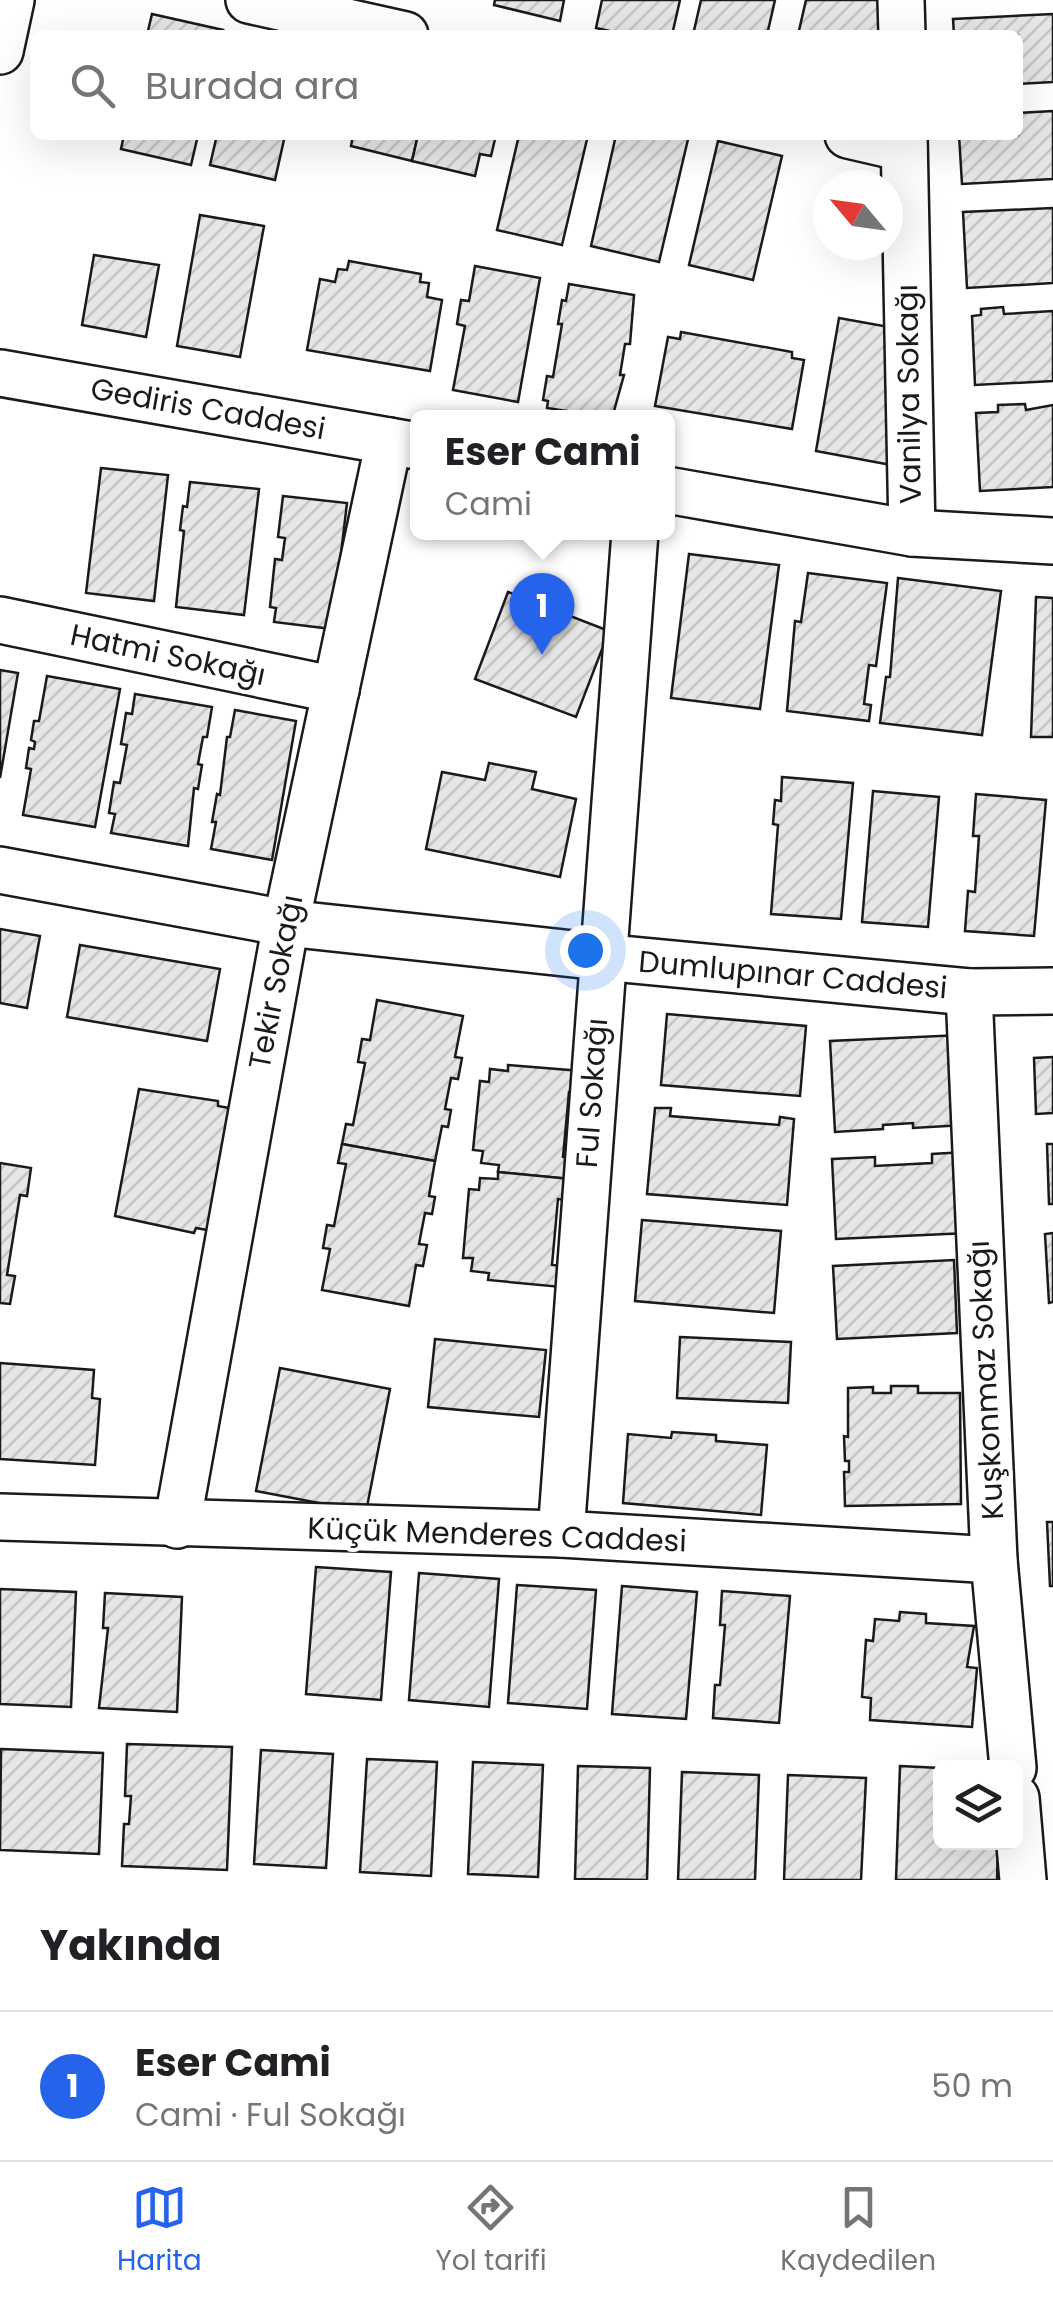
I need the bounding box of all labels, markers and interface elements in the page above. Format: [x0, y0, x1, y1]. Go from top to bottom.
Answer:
search box [30, 30, 1023, 140]
icon: search [65, 58, 120, 113]
text: Burada ara [145, 59, 360, 112]
north arrow [813, 170, 903, 260]
street label: Vanilya Sokağı [885, 284, 932, 504]
street label: Gediris Caddesi [87, 367, 329, 450]
popup [410, 410, 675, 540]
text: Eser Cami [445, 425, 640, 478]
text: Cami [445, 481, 532, 526]
pin: 1 [510, 572, 574, 655]
street label: Hatmi Sokağı [67, 613, 270, 696]
street label: Tekir Sokağı [238, 891, 314, 1073]
your location [560, 925, 611, 976]
street label: Dumlupınar Caddesi [637, 940, 949, 1009]
street label: Ful Sokağı [565, 1017, 618, 1169]
street label: Kuşkonmaz Sokağı [957, 1239, 1014, 1521]
street label: Küçük Menderes Caddesi [307, 1506, 687, 1563]
map controls [933, 1760, 1023, 1850]
button: layers [933, 1760, 1023, 1850]
text: Yakında [40, 1916, 221, 1975]
text: Eser Cami [135, 2036, 331, 2089]
text: 1 [66, 2063, 79, 2108]
text: 50 m [931, 2063, 1013, 2108]
text: Cami · Ful Sokağı [135, 2092, 406, 2137]
tab: Harita [117, 2180, 202, 2282]
tab: Yol tarifi [435, 2180, 547, 2282]
tab: Kaydedilen [780, 2180, 936, 2282]

